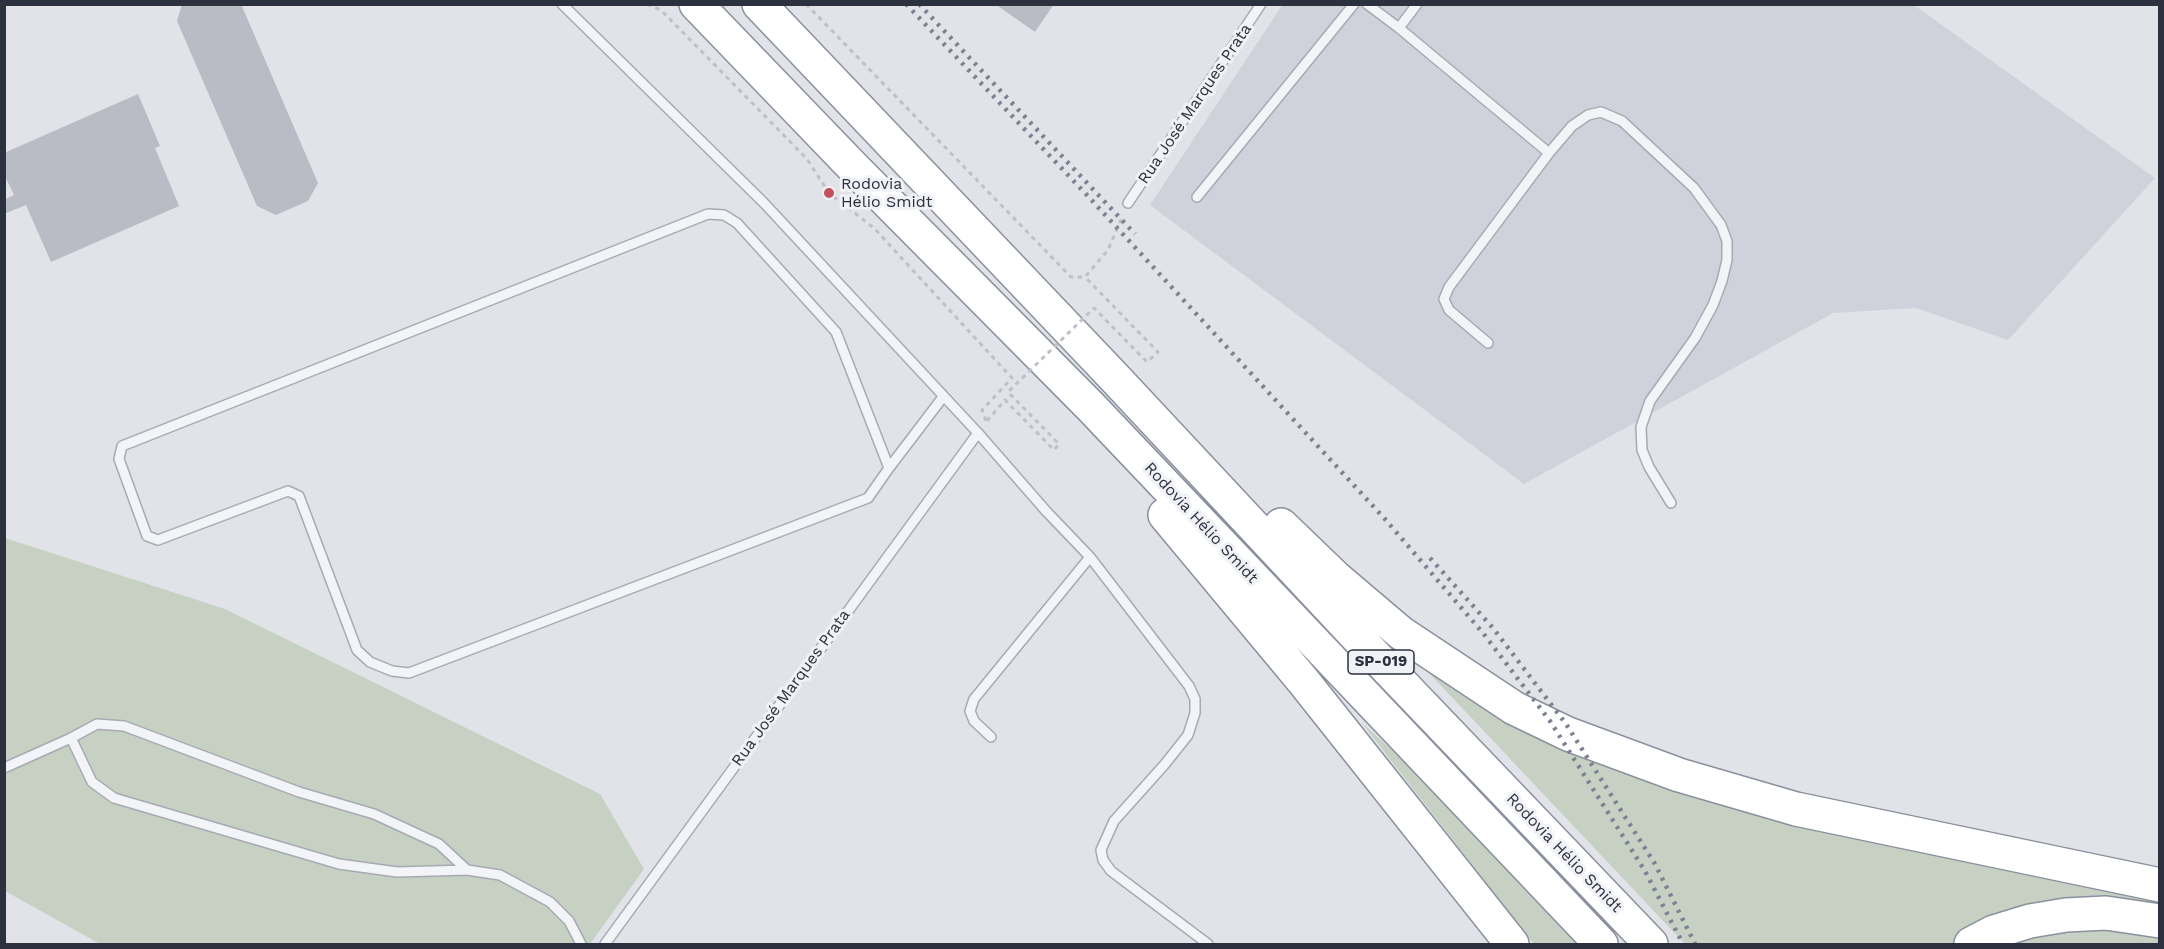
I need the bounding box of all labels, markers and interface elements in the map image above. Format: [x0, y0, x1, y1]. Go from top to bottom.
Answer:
street label: Rua José Marques Prata [1134, 20, 1256, 188]
place label: Rodovia Hélio Smidt [841, 174, 932, 212]
marker: Rodovia Hélio Smidt [822, 186, 836, 200]
street label: Rodovia Hélio Smidt [1140, 459, 1262, 587]
street label: Rua José Marques Prata [728, 606, 854, 770]
road number: SP-019 [1348, 650, 1414, 674]
street label: Rodovia Hélio Smidt [1502, 789, 1626, 917]

